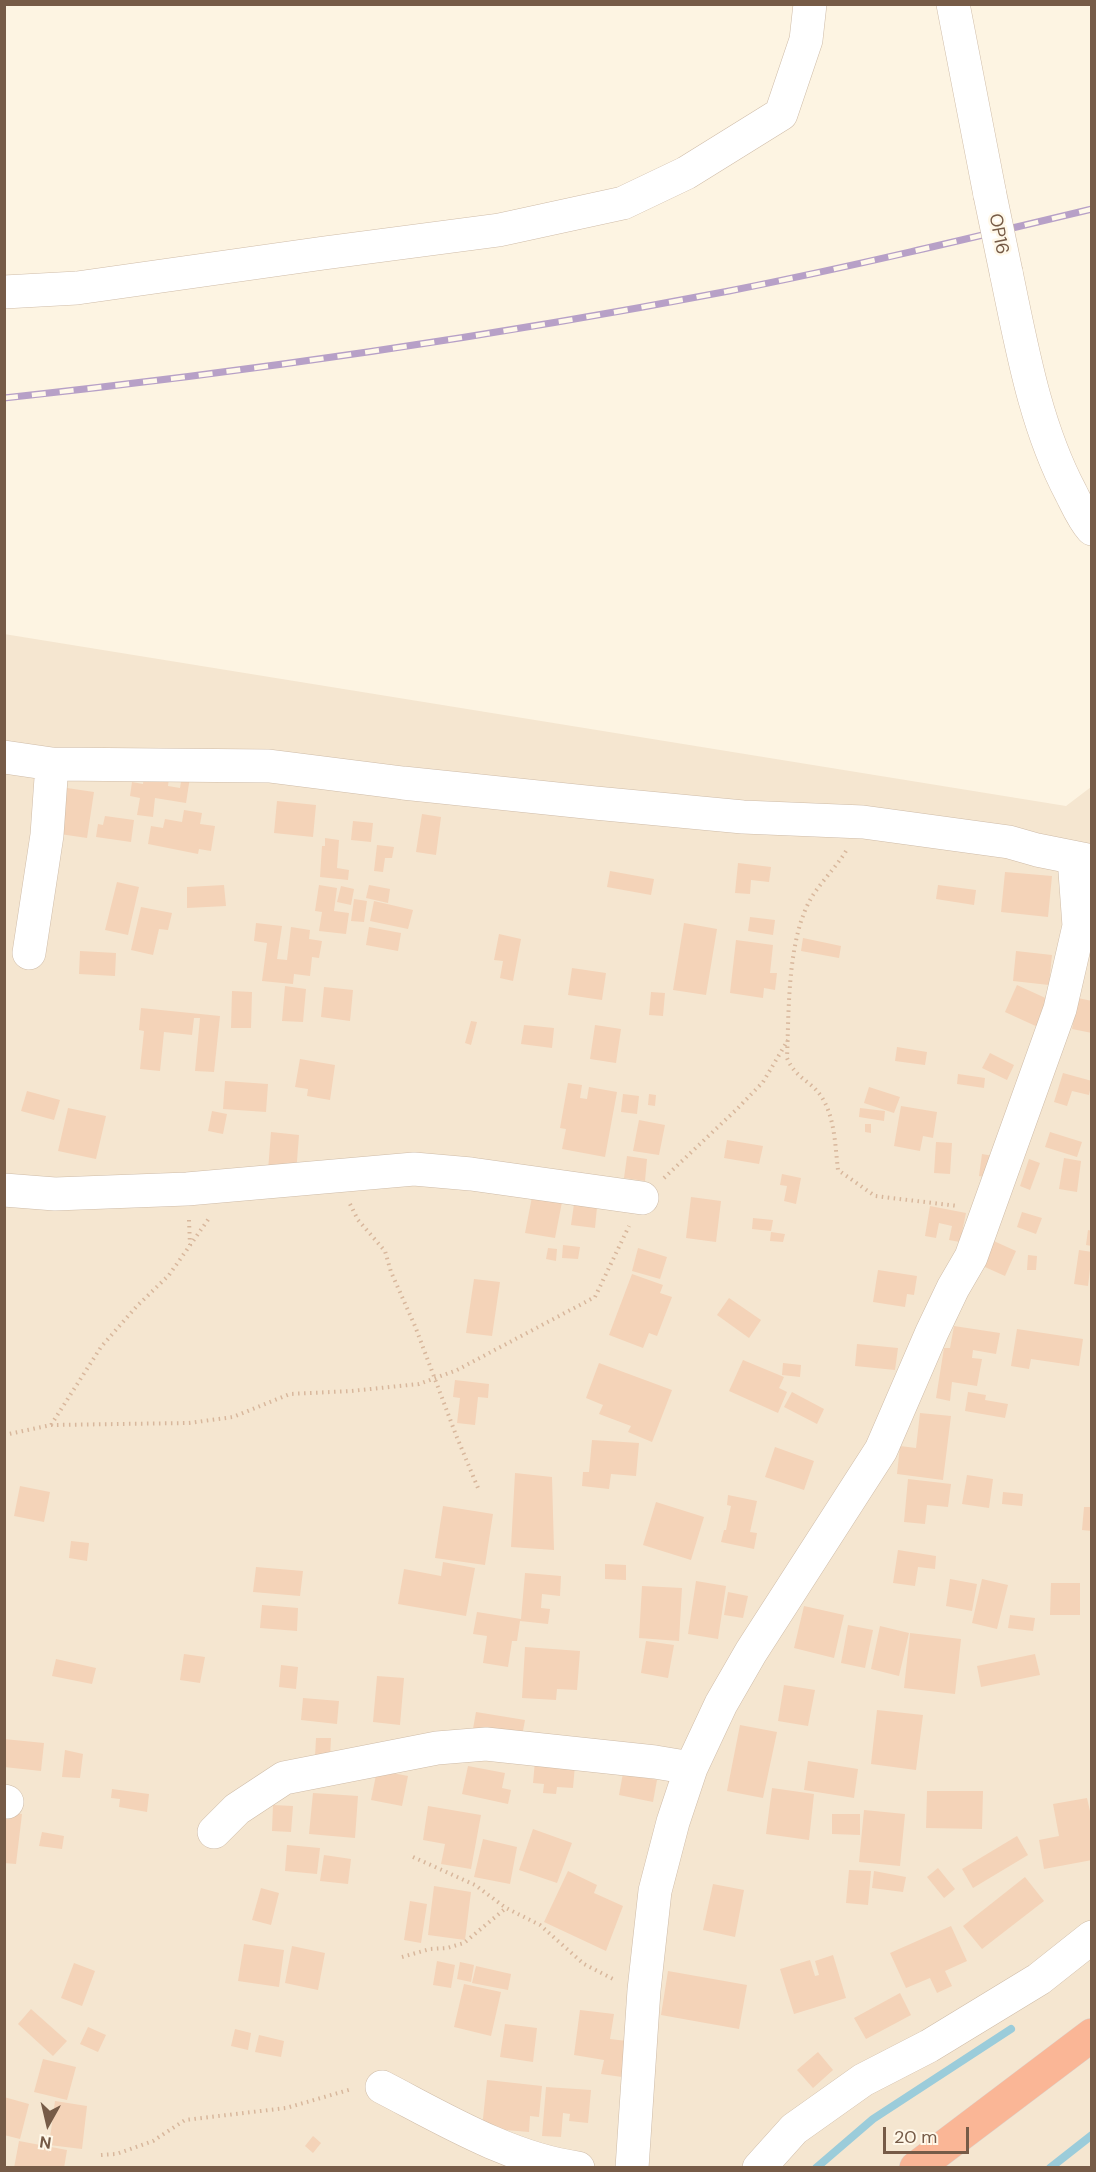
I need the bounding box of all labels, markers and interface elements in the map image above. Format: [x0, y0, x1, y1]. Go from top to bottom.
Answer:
street label: OP16 [983, 212, 1013, 256]
north arrow [18, 2094, 78, 2154]
scale bar [886, 2115, 972, 2153]
text: 20 m [894, 2125, 937, 2149]
text: N [38, 2131, 53, 2154]

